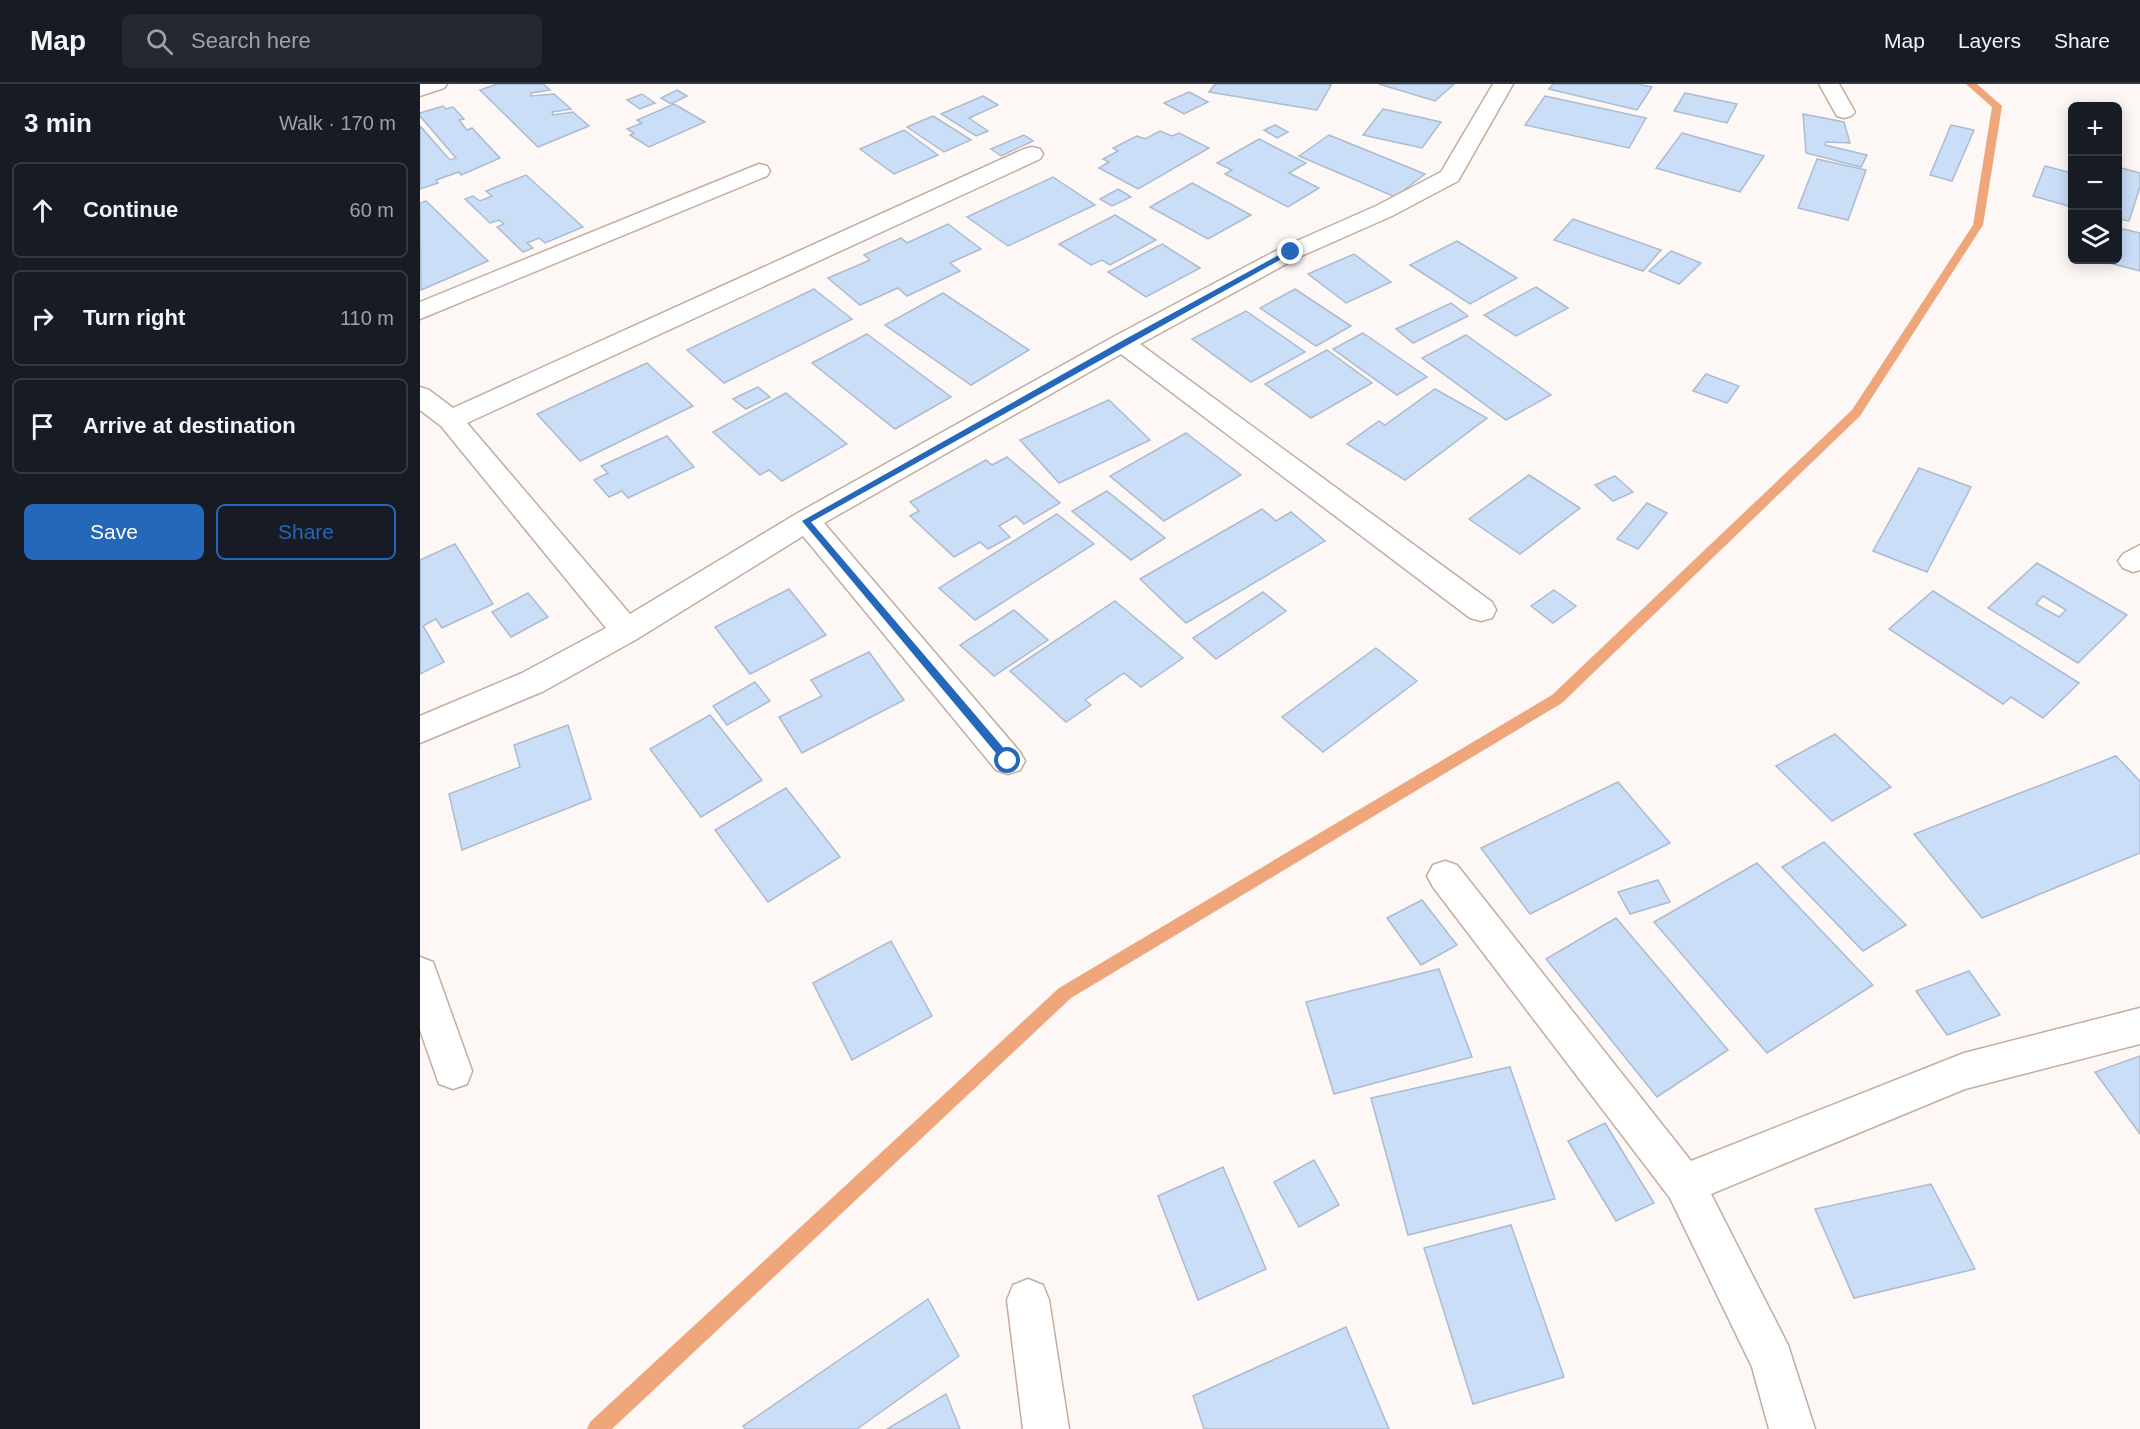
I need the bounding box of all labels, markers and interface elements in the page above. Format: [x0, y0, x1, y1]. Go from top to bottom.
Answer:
search box [122, 14, 542, 68]
text: Map [30, 25, 86, 56]
icon: search [143, 25, 176, 58]
text: Search here [191, 28, 311, 53]
text: Map [1884, 29, 1925, 52]
text: Layers [1958, 29, 2021, 52]
text: Share [2054, 29, 2110, 52]
map controls [2068, 102, 2122, 264]
button: + [2068, 102, 2122, 156]
text: 3 min [24, 108, 92, 138]
text: Walk · 170 m [279, 112, 396, 134]
button: − [2068, 156, 2122, 210]
icon: ahead [26, 194, 59, 227]
text: Continue [83, 197, 178, 222]
text: 60 m [350, 199, 394, 221]
button: layers [2068, 210, 2122, 264]
route end [1277, 238, 1303, 264]
icon: right [26, 302, 59, 335]
text: Turn right [83, 305, 185, 330]
text: 110 m [340, 307, 394, 329]
icon: arrive [26, 410, 59, 443]
text: Arrive at destination [83, 413, 296, 438]
button: Save [24, 504, 204, 560]
button: Share [216, 504, 396, 560]
route start [994, 747, 1020, 773]

